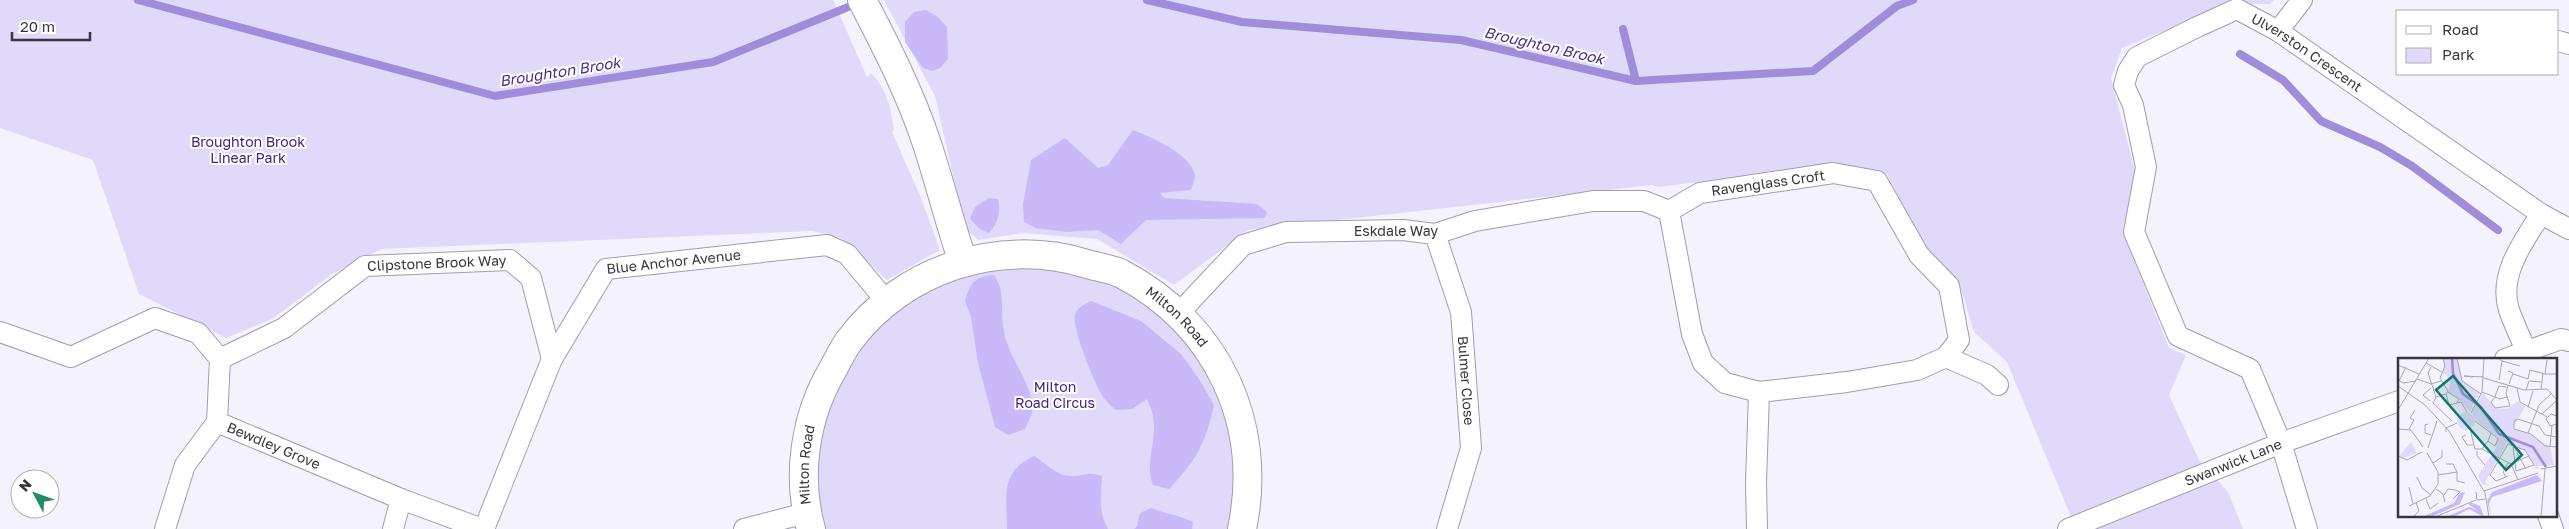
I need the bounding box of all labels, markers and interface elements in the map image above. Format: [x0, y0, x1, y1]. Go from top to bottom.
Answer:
street label: Ulverston Crescent [2249, 9, 2366, 95]
scale bar [12, 10, 90, 42]
legend [2396, 10, 2559, 75]
text: 20 m [20, 17, 55, 35]
text: Road [2442, 20, 2479, 38]
water label: Broughton Brook [1482, 22, 1607, 69]
text: Park [2442, 45, 2475, 63]
water label: Broughton Brook [498, 52, 623, 90]
park label: Broughton Brook Linear Park [191, 133, 305, 166]
street label: Ravenglass Croft [1710, 166, 1826, 199]
street label: Eskdale Way [1354, 222, 1438, 239]
street label: Blue Anchor Avenue [605, 245, 742, 277]
street label: Clipstone Brook Way [367, 251, 507, 274]
street label: Milton Road [1143, 282, 1212, 350]
street label: Bulmer Close [1455, 335, 1478, 426]
inset map [2398, 358, 2556, 516]
park label: Milton Road Circus [1015, 378, 1095, 411]
street label: Bewdley Grove [225, 418, 323, 472]
street label: Milton Road [795, 423, 818, 506]
street label: Swanwick Lane [2182, 435, 2284, 489]
north arrow [10, 469, 60, 519]
text: N [15, 476, 35, 495]

